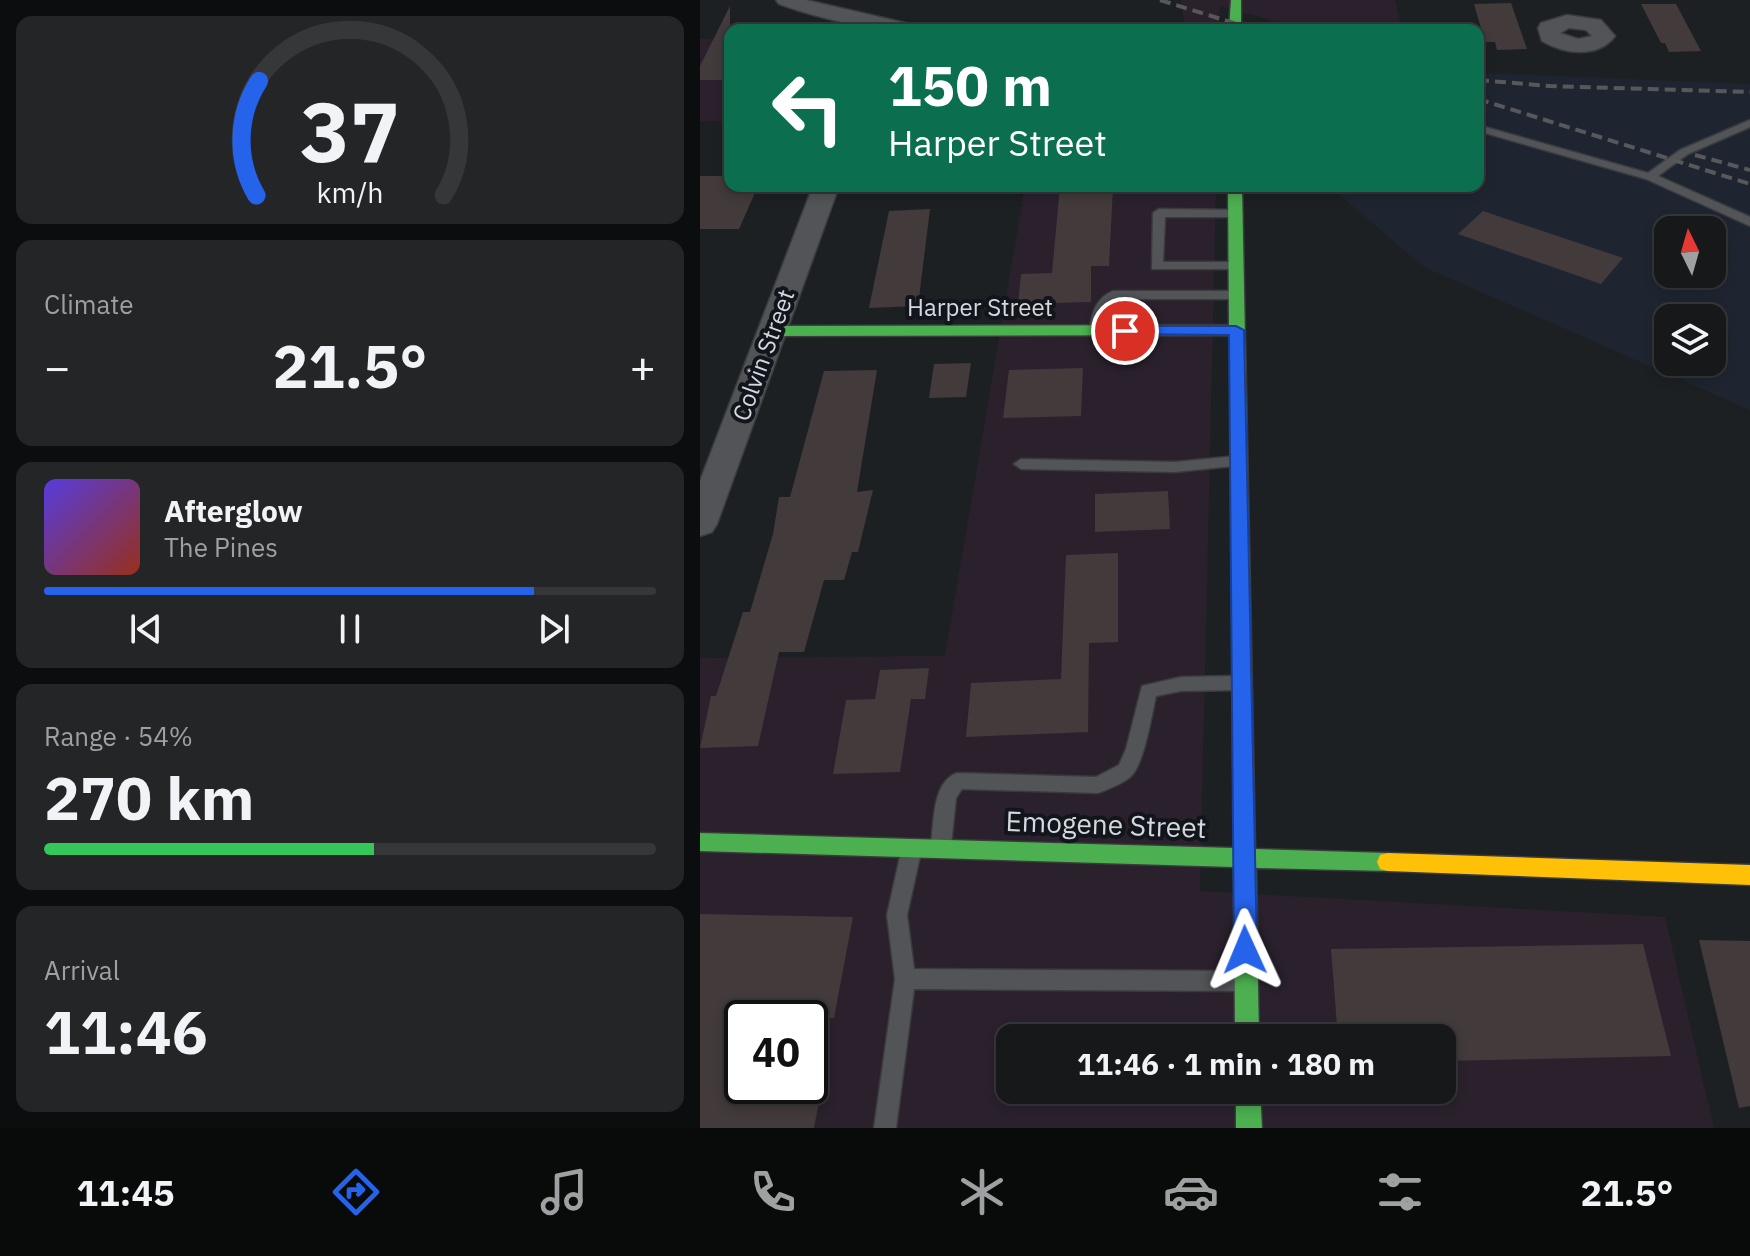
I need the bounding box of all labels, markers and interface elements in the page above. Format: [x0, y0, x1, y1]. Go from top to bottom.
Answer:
text: 150 m [888, 49, 1052, 121]
icon: left [756, 56, 860, 160]
text: 37 [300, 77, 400, 185]
text: Harper Street [888, 119, 1107, 166]
text: km/h [316, 174, 384, 211]
north arrow [1654, 216, 1726, 288]
map controls [1654, 216, 1726, 376]
street label: Colvin Street [724, 285, 802, 425]
text: Climate [44, 287, 134, 321]
street label: Harper Street [907, 291, 1053, 323]
pin [1091, 297, 1159, 365]
button: layers [1654, 304, 1726, 376]
icon: arrive [1103, 309, 1147, 353]
text: 21.5° [273, 326, 427, 405]
text: − [44, 338, 70, 395]
text: + [630, 338, 656, 395]
text: Afterglow [164, 491, 303, 530]
text: The Pines [164, 530, 278, 564]
icon: previous [124, 607, 168, 651]
icon: pause [328, 607, 372, 651]
icon: next [532, 607, 576, 651]
text: Range · 54% [44, 719, 193, 753]
text: 270 km [44, 758, 254, 837]
street label: Emogene Street [1005, 802, 1207, 846]
position arrow [1203, 908, 1287, 992]
text: Arrival [44, 953, 120, 987]
text: 11:46 [44, 992, 208, 1071]
speed limit sign: 40 [724, 1000, 828, 1104]
text: 11:46 · 1 min · 180 m [1077, 1044, 1375, 1083]
icon: directions [328, 1164, 384, 1220]
icon: music [536, 1164, 592, 1220]
icon: phone [745, 1164, 801, 1220]
icon: climate [954, 1164, 1010, 1220]
icon: car [1163, 1164, 1219, 1220]
icon: filters [1372, 1164, 1428, 1220]
text: 11:45 [76, 1169, 175, 1216]
text: 21.5° [1581, 1169, 1674, 1216]

